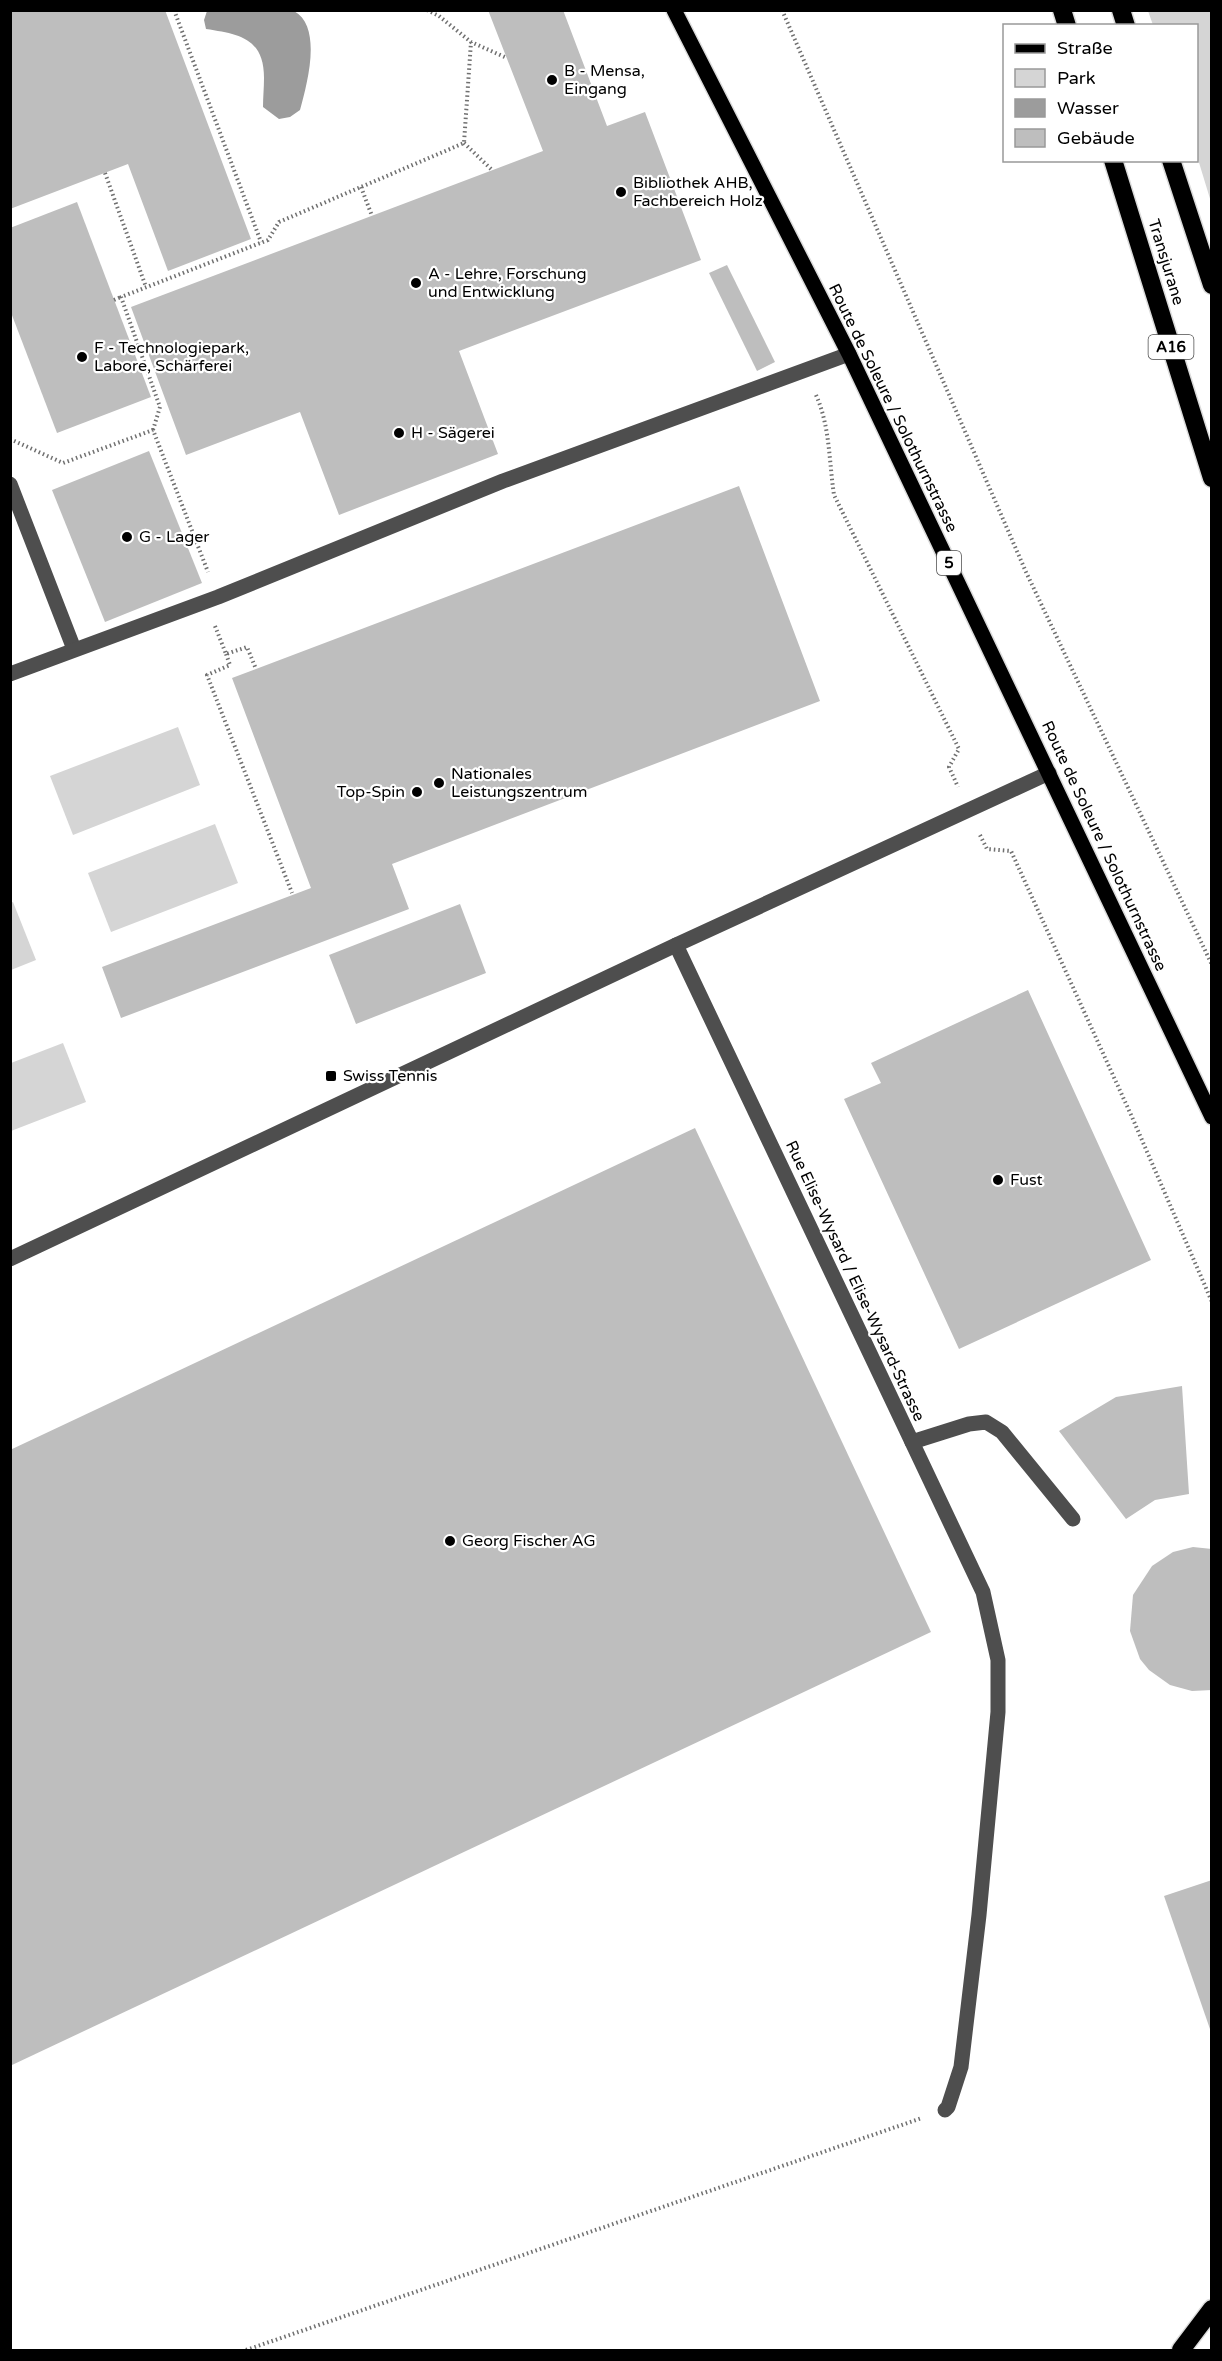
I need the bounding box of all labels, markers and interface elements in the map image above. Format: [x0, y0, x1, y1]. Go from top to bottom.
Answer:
legend [1003, 24, 1198, 162]
text: Straße [1057, 37, 1113, 59]
place label: B - Mensa, Eingang [564, 61, 645, 99]
text: Park [1057, 67, 1096, 89]
marker: B - Mensa, Eingang [545, 73, 559, 87]
text: Wasser [1057, 97, 1119, 119]
text: Gebäude [1057, 127, 1135, 149]
place label: Bibliothek AHB, Fachbereich Holz [633, 173, 763, 211]
marker: Bibliothek AHB, Fachbereich Holz [614, 185, 628, 199]
street label: Transjurane [1143, 216, 1189, 308]
place label: A - Lehre, Forschung und Entwicklung [428, 264, 586, 302]
marker: A - Lehre, Forschung und Entwicklung [409, 276, 423, 290]
street label: Route de Soleure / Solothurnstrasse [824, 280, 962, 536]
road number: A16 [1148, 335, 1194, 359]
place label: F - Technologiepark, Labore, Schärferei [94, 338, 249, 376]
marker: F - Technologiepark, Labore, Schärferei [75, 350, 89, 364]
place label: H - Sägerei [411, 423, 495, 443]
marker: H - Sägerei [392, 426, 406, 440]
place label: G - Lager [139, 527, 210, 547]
marker: G - Lager [120, 530, 134, 544]
road number: 5 [937, 551, 961, 575]
street label: Route de Soleure / Solothurnstrasse [1037, 718, 1171, 974]
place label: Nationales Leistungszentrum [451, 764, 588, 802]
marker: Nationales Leistungszentrum [432, 776, 446, 790]
place label: Top-Spin [337, 782, 405, 802]
marker: Top-Spin [410, 785, 424, 799]
place label: Swiss Tennis [343, 1066, 437, 1086]
marker: Swiss Tennis [324, 1069, 338, 1083]
street label: Rue Elise-Wysard / Elise-Wysard-Strasse [781, 1137, 929, 1425]
place label: Fust [1010, 1170, 1043, 1190]
marker: Fust [991, 1173, 1005, 1187]
place label: Georg Fischer AG [462, 1531, 596, 1551]
marker: Georg Fischer AG [443, 1534, 457, 1548]

